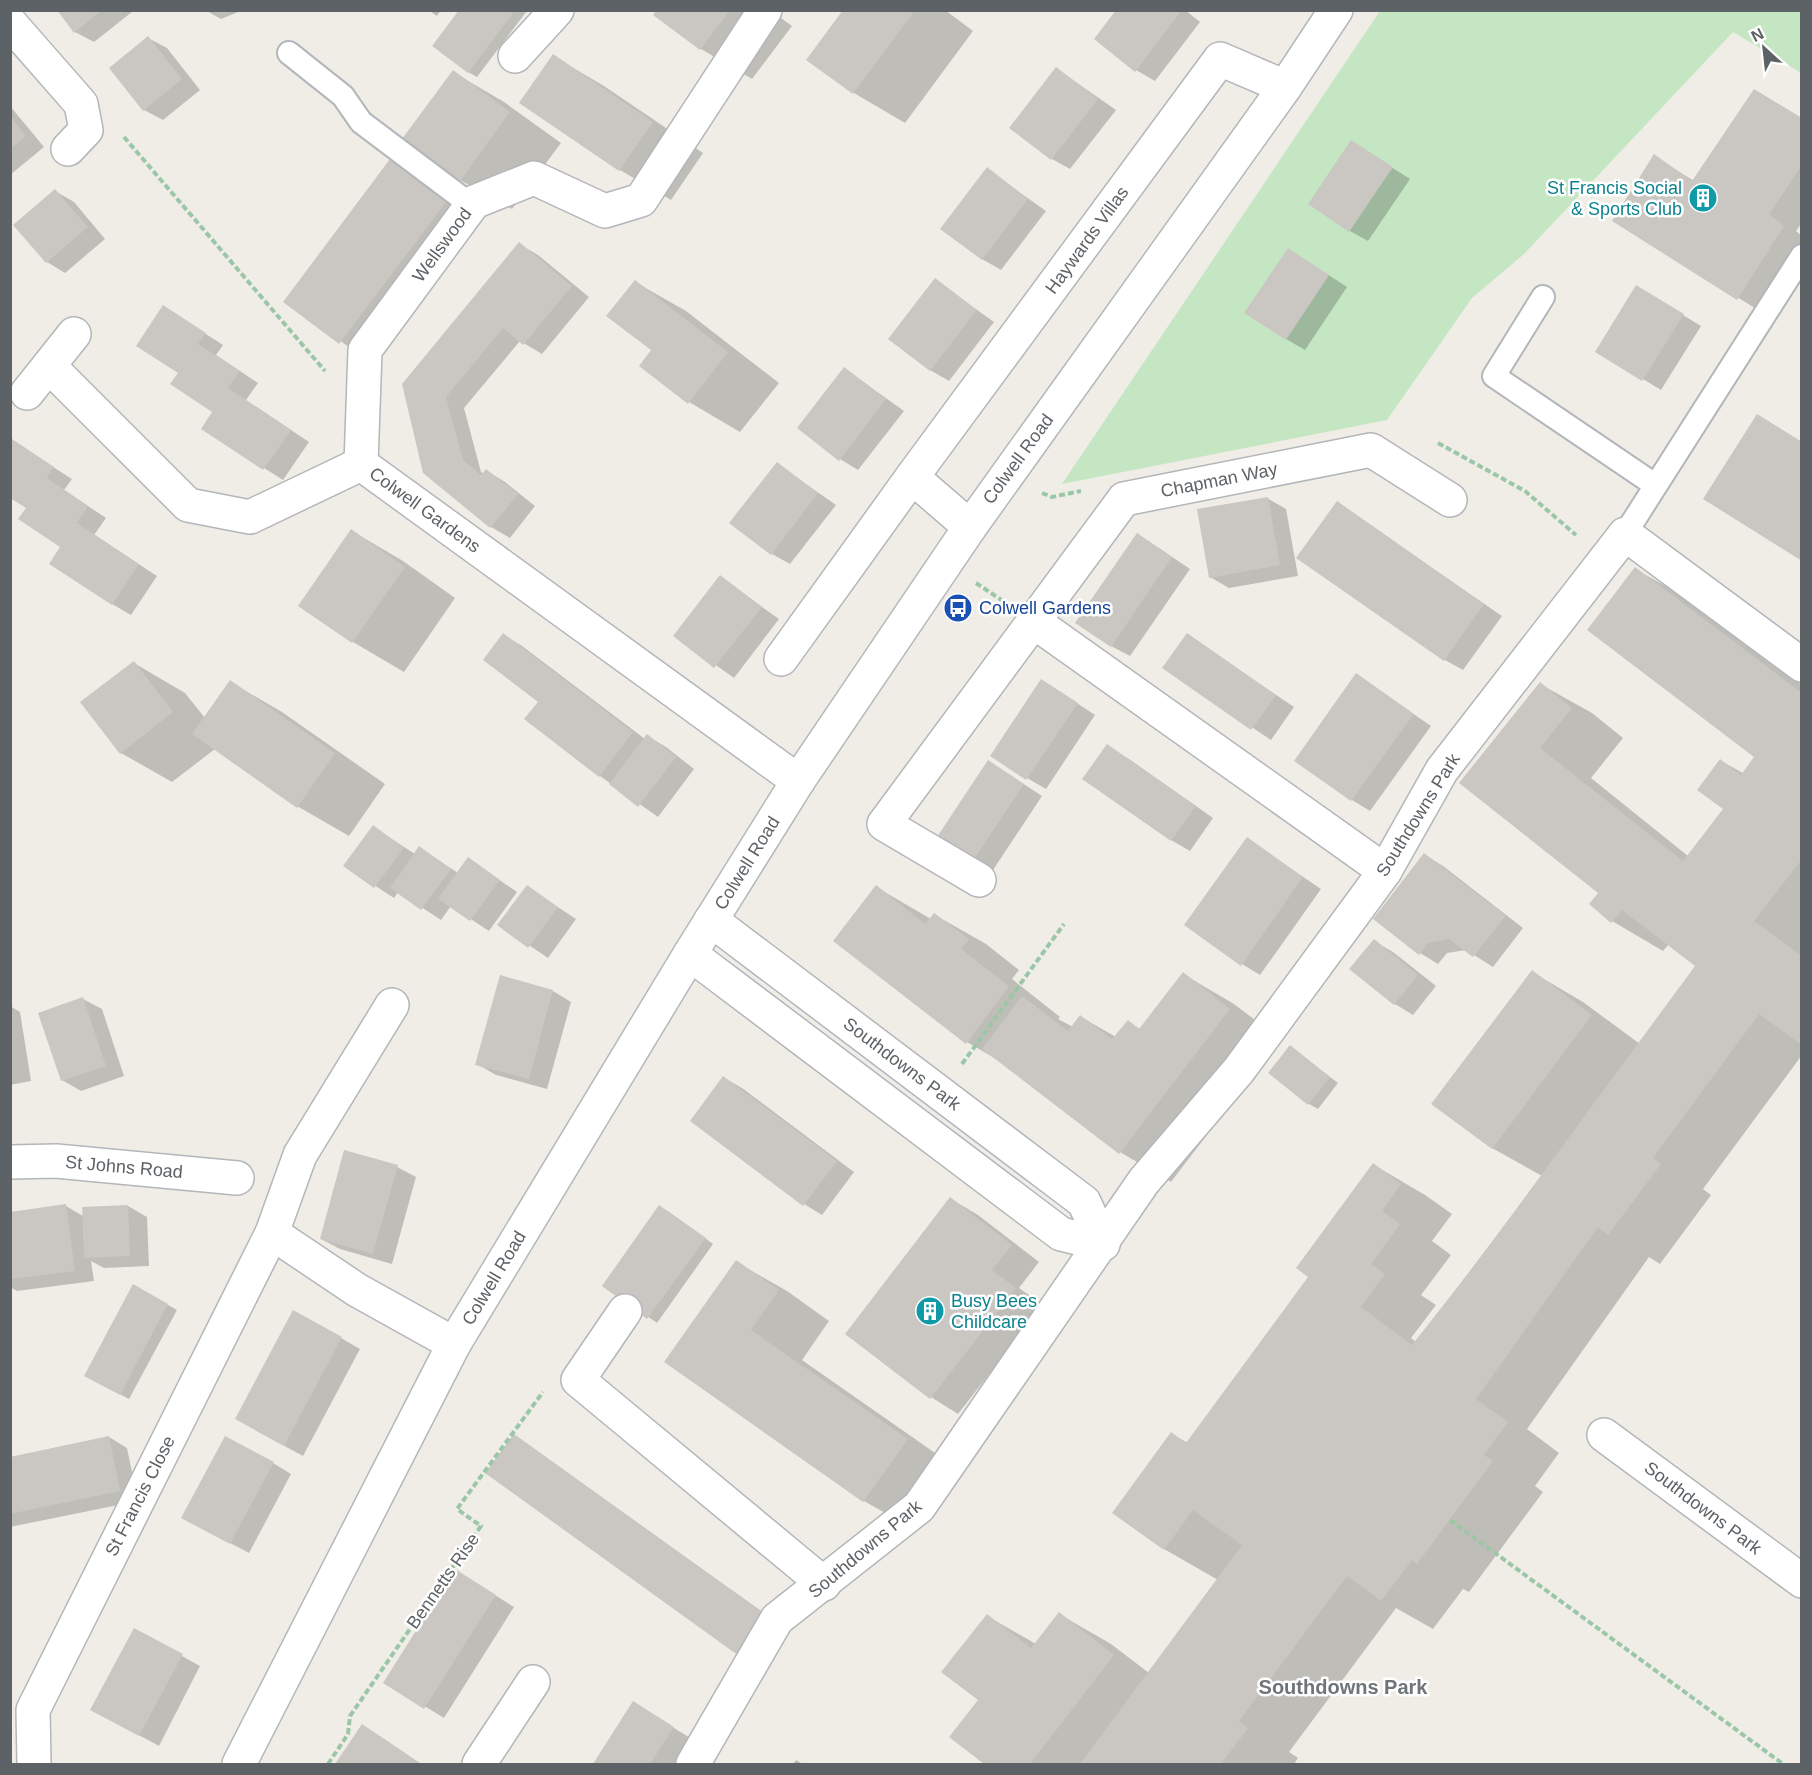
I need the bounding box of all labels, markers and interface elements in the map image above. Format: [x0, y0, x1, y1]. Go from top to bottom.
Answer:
north arrow [1734, 18, 1794, 78]
text: N [1748, 25, 1766, 45]
place label: St Francis Social & Sports Club [1547, 178, 1682, 219]
street label: Haywards Villas [1041, 182, 1133, 298]
building icon: St Francis Social & Sports Club [1687, 182, 1719, 214]
street label: Wellswood [408, 204, 476, 286]
street label: Colwell Road [979, 410, 1057, 508]
street label: Chapman Way [1159, 459, 1279, 501]
street label: Colwell Gardens [366, 463, 484, 557]
bus stop icon: Colwell Gardens [942, 592, 974, 624]
place label: Colwell Gardens [979, 598, 1111, 618]
street label: Southdowns Park [1372, 749, 1464, 880]
street label: Colwell Road [710, 813, 784, 913]
street label: Southdowns Park [840, 1014, 965, 1115]
street label: St Johns Road [64, 1152, 184, 1182]
street label: Colwell Road [458, 1227, 530, 1329]
place label: Busy Bees Childcare [951, 1291, 1037, 1332]
building icon: Busy Bees Childcare [914, 1295, 946, 1327]
street label: St Francis Close [101, 1433, 179, 1559]
street label: Southdowns Park [1641, 1458, 1766, 1559]
street label: Southdowns Park [805, 1495, 926, 1602]
street label: Bennetts Rise [403, 1529, 483, 1633]
district label: Southdowns Park [1259, 1676, 1428, 1698]

